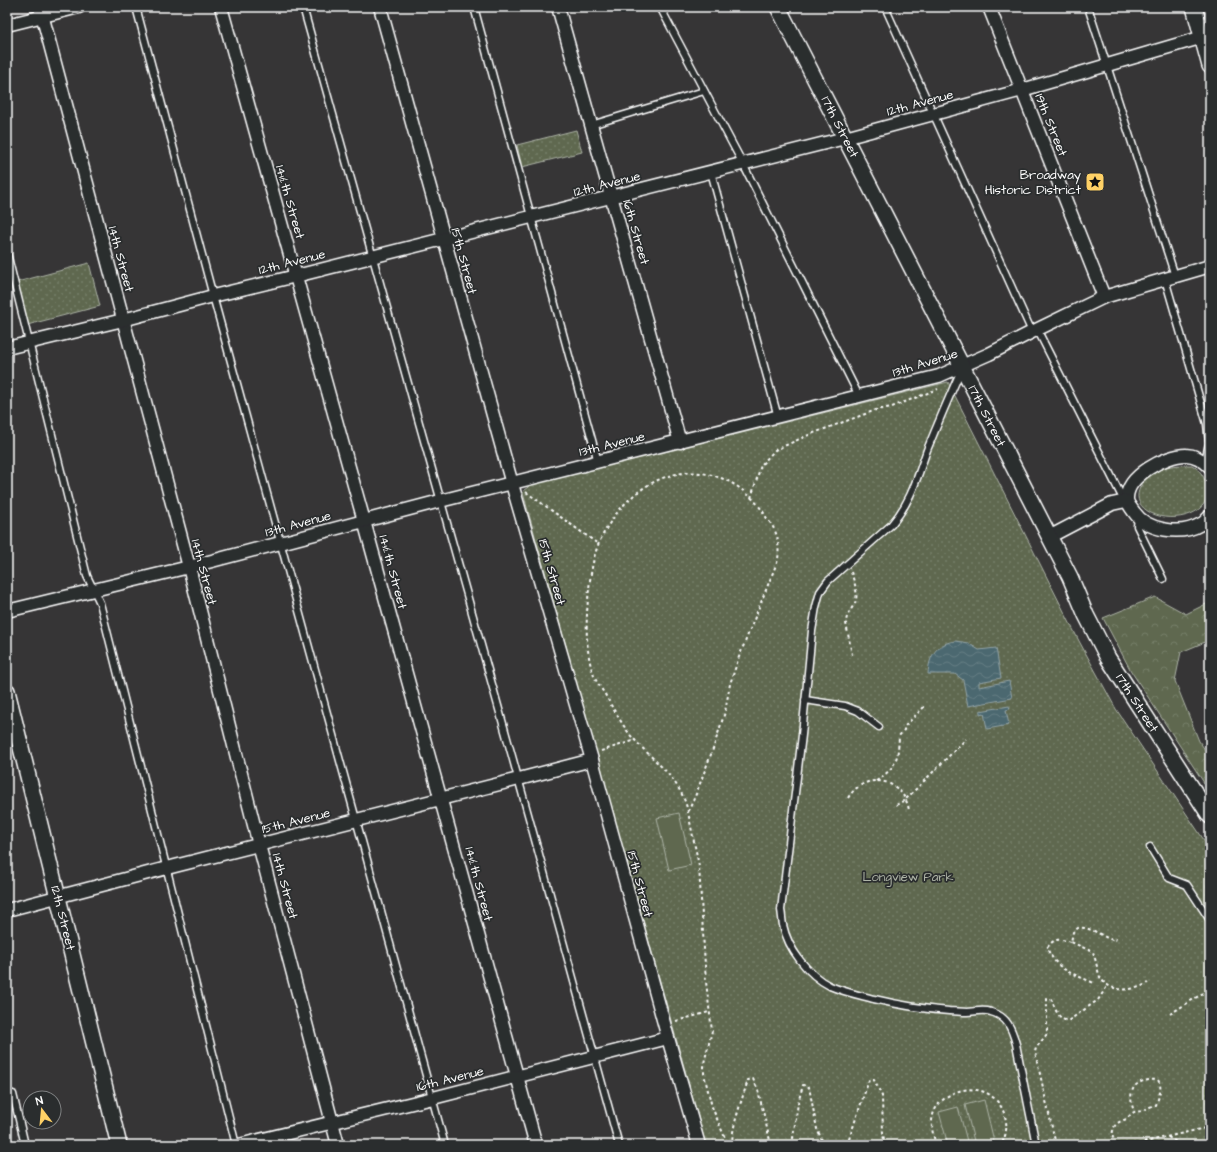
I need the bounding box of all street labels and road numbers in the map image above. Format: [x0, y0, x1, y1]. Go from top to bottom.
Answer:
street label: 12th Avenue [885, 85, 955, 121]
street label: 19th Street [1030, 91, 1072, 160]
street label: 17th Street [817, 93, 863, 161]
street label: 14½th Street [271, 163, 309, 242]
street label: 12th Avenue [572, 167, 642, 201]
street label: 16th Street [618, 197, 654, 267]
street label: 14th Street [104, 224, 139, 295]
street label: 15th Street [447, 226, 482, 297]
street label: 12th Avenue [257, 245, 327, 279]
street label: 13th Avenue [890, 345, 960, 381]
street label: 17th Street [964, 382, 1010, 450]
street label: 13th Avenue [577, 427, 647, 461]
street label: 13th Avenue [263, 507, 333, 541]
street label: 14½th Street [374, 533, 412, 612]
street label: 14th Street [187, 537, 222, 608]
street label: 15th Street [534, 537, 570, 608]
street label: 17th Street [1111, 670, 1163, 736]
street label: 15th Avenue [260, 804, 332, 838]
street label: 14½th Street [460, 845, 498, 924]
street label: 15th Street [623, 849, 658, 920]
street label: 14th Street [268, 851, 303, 922]
street label: 12th Street [46, 884, 80, 953]
street label: 16th Avenue [414, 1062, 486, 1096]

